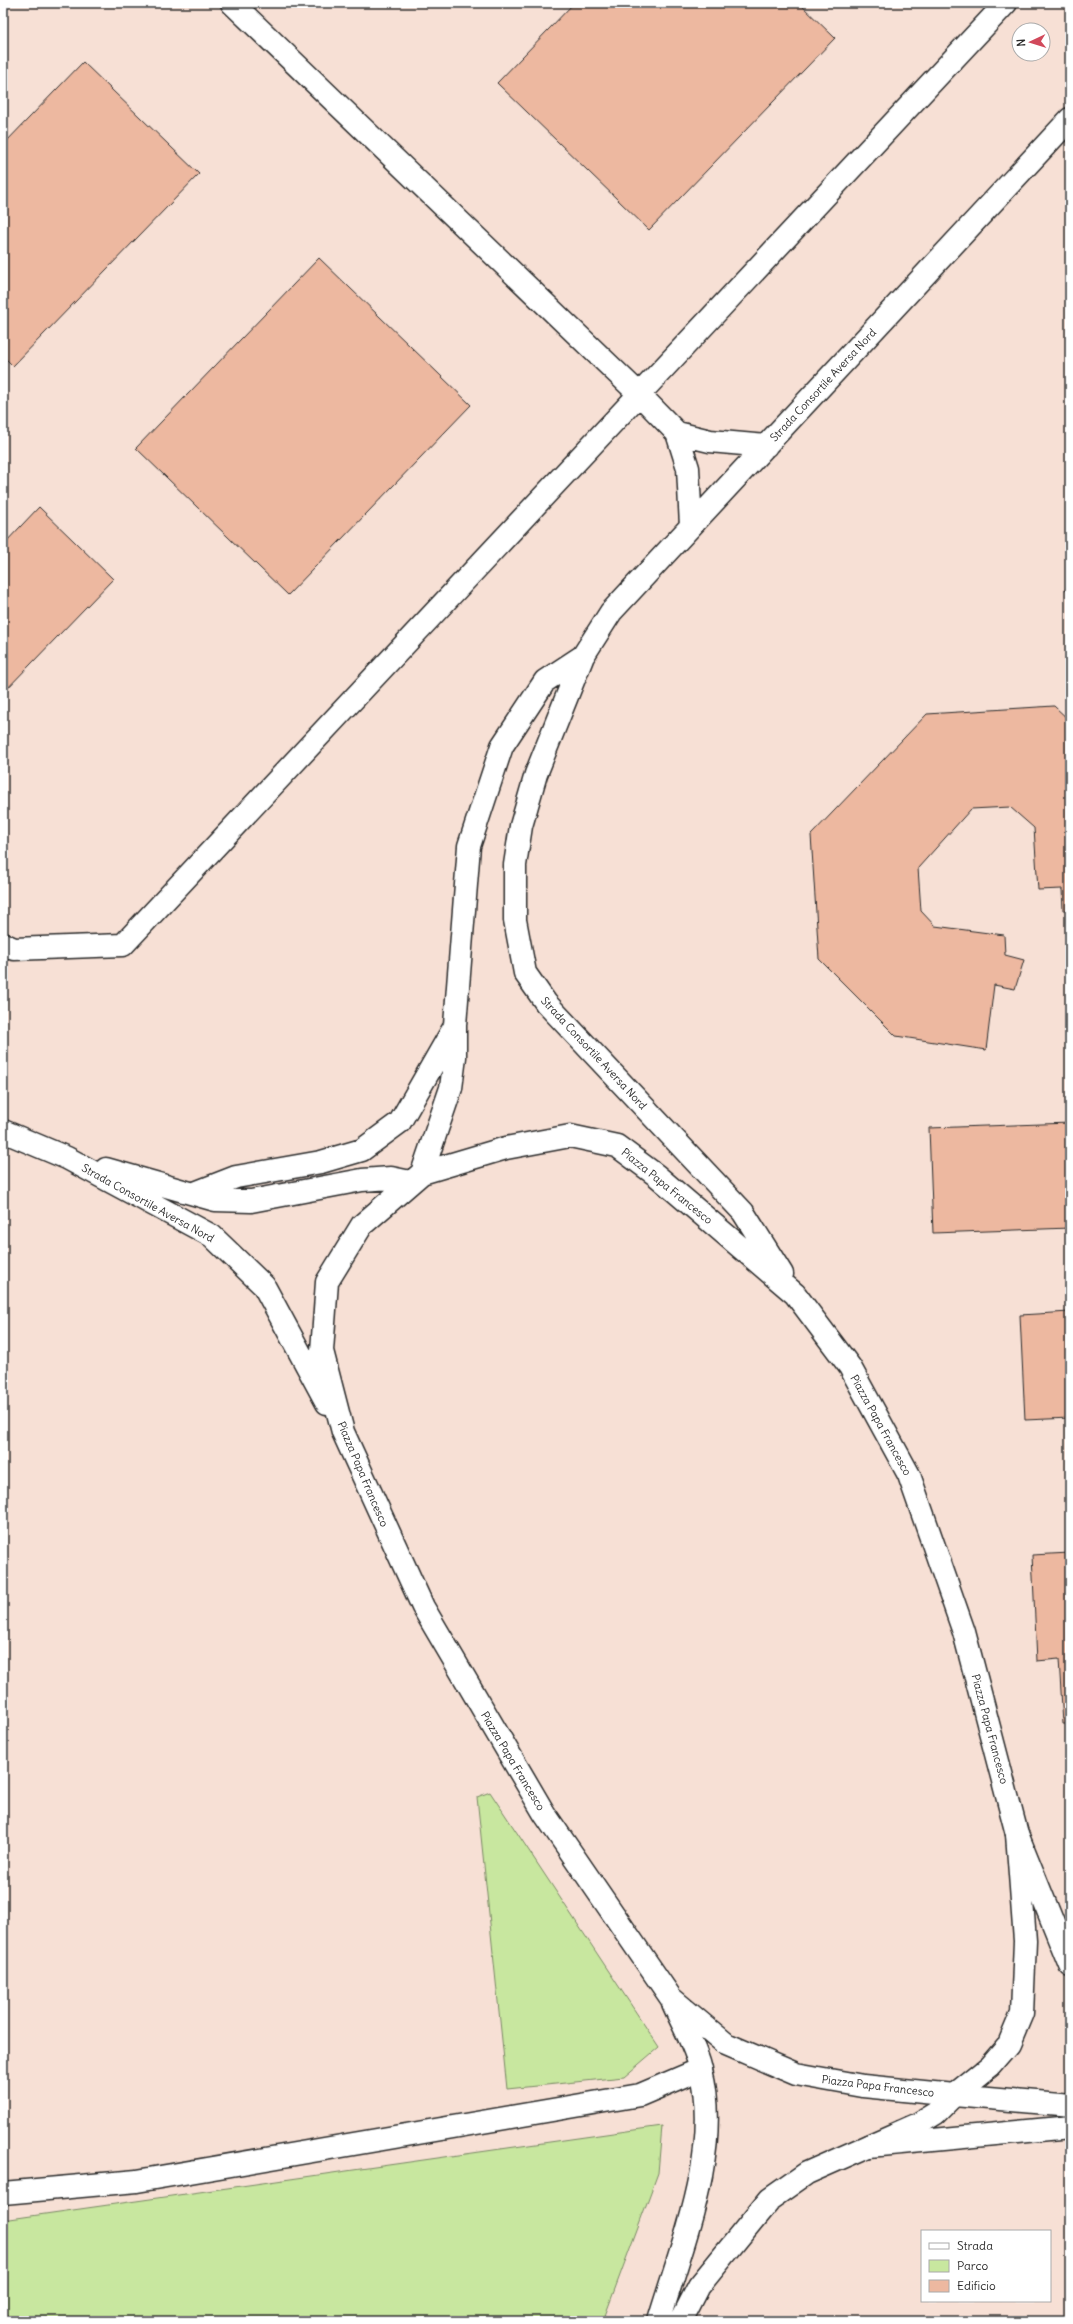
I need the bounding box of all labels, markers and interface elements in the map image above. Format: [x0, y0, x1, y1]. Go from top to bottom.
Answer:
north arrow [1011, 22, 1051, 62]
text: N [1014, 38, 1028, 47]
street label: Strada Consortile Aversa Nord [767, 325, 879, 444]
street label: Strada Consortile Aversa Nord [538, 994, 650, 1113]
street label: Piazza Papa Francesco [619, 1145, 715, 1227]
street label: Strada Consortile Aversa Nord [79, 1161, 217, 1246]
street label: Piazza Papa Francesco [847, 1372, 915, 1478]
street label: Piazza Papa Francesco [334, 1419, 392, 1529]
street label: Piazza Papa Francesco [969, 1672, 1011, 1786]
street label: Piazza Papa Francesco [478, 1709, 548, 1813]
street label: Piazza Papa Francesco [821, 2072, 935, 2100]
legend [921, 2230, 1051, 2302]
text: Strada [957, 2238, 993, 2253]
text: Parco [957, 2258, 989, 2273]
text: Edificio [957, 2278, 996, 2293]

